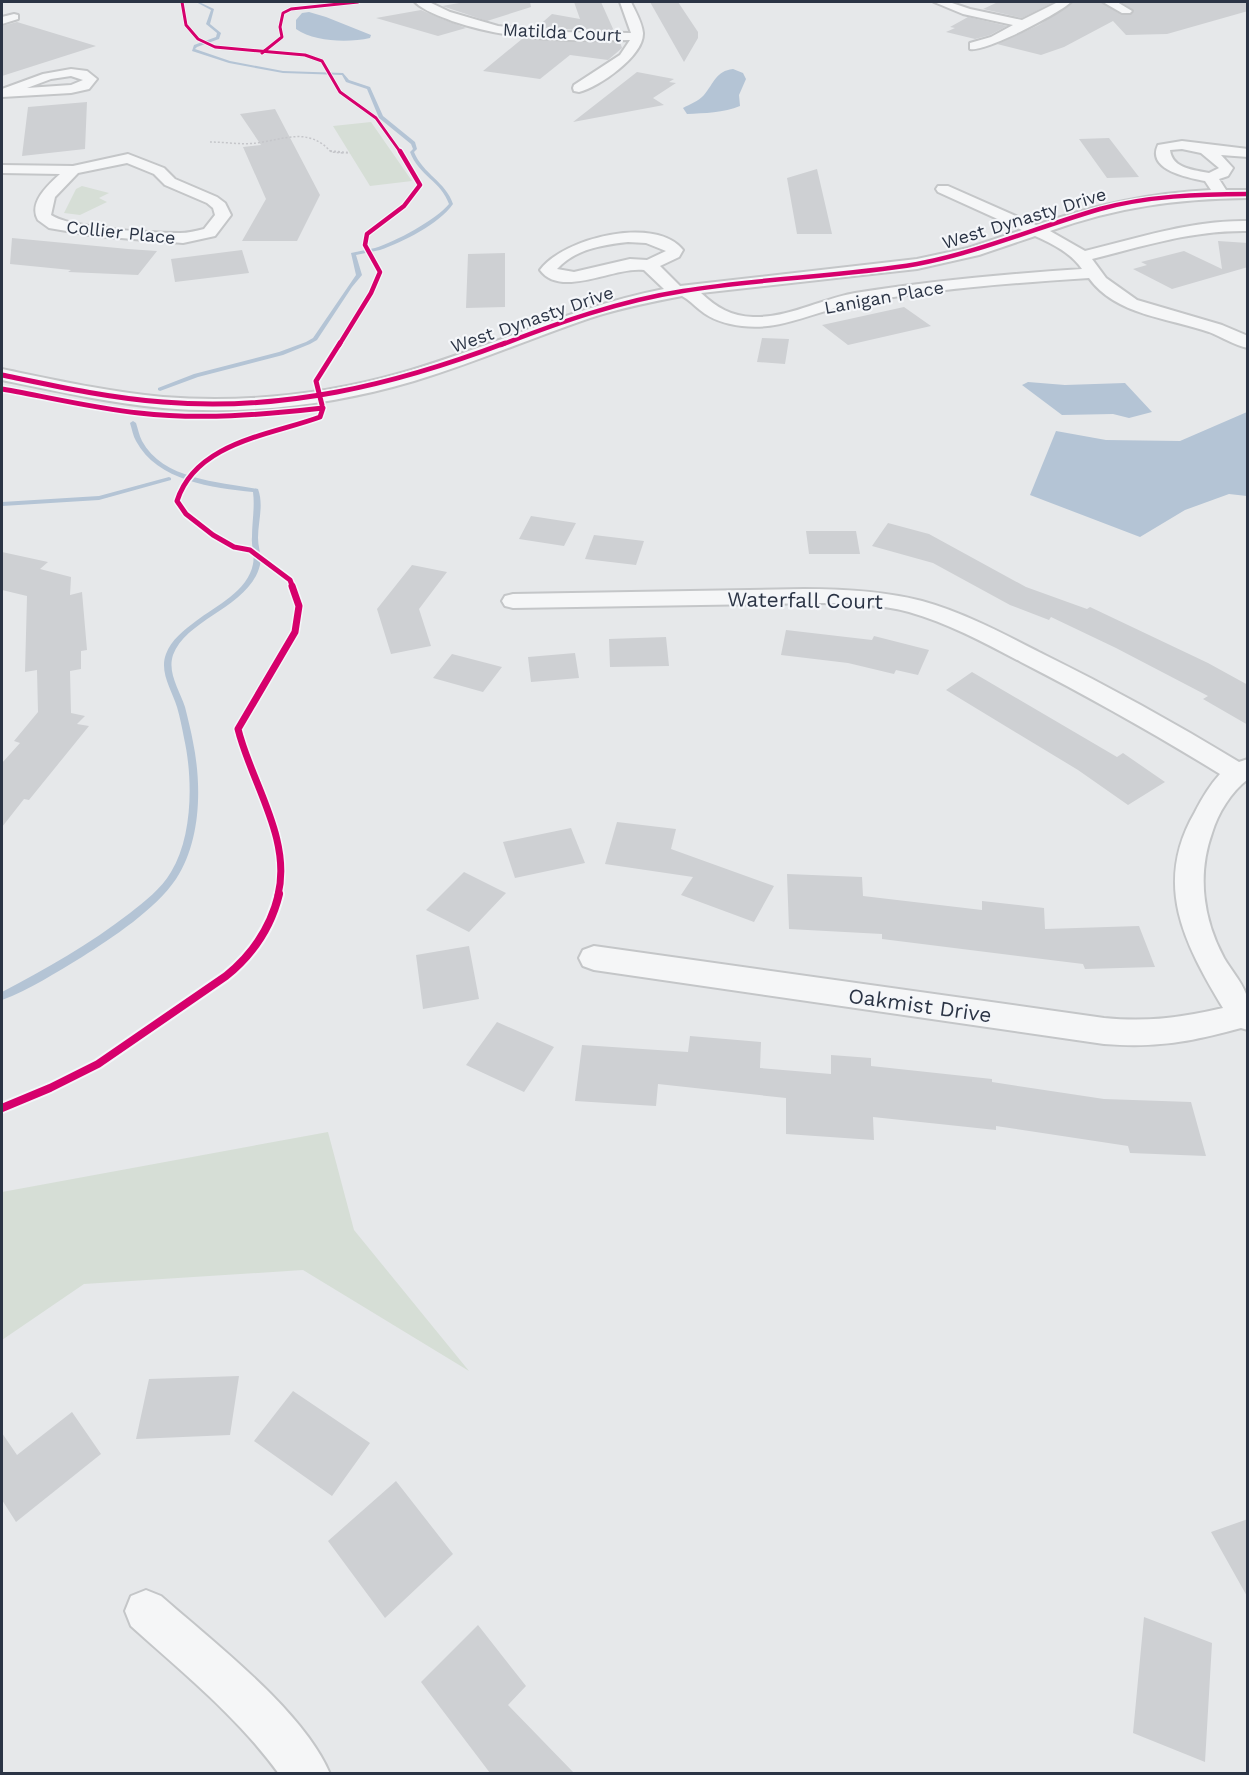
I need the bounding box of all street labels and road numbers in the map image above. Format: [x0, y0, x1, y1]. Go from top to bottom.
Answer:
street label: Matilda Court [502, 18, 622, 46]
street label: West Dynasty Drive [939, 183, 1109, 253]
street label: Collier Place [65, 216, 177, 248]
street label: Lanigan Place [823, 276, 945, 318]
street label: West Dynasty Drive [448, 281, 616, 357]
street label: Waterfall Court [727, 586, 883, 614]
street label: Oakmist Drive [847, 983, 993, 1027]

